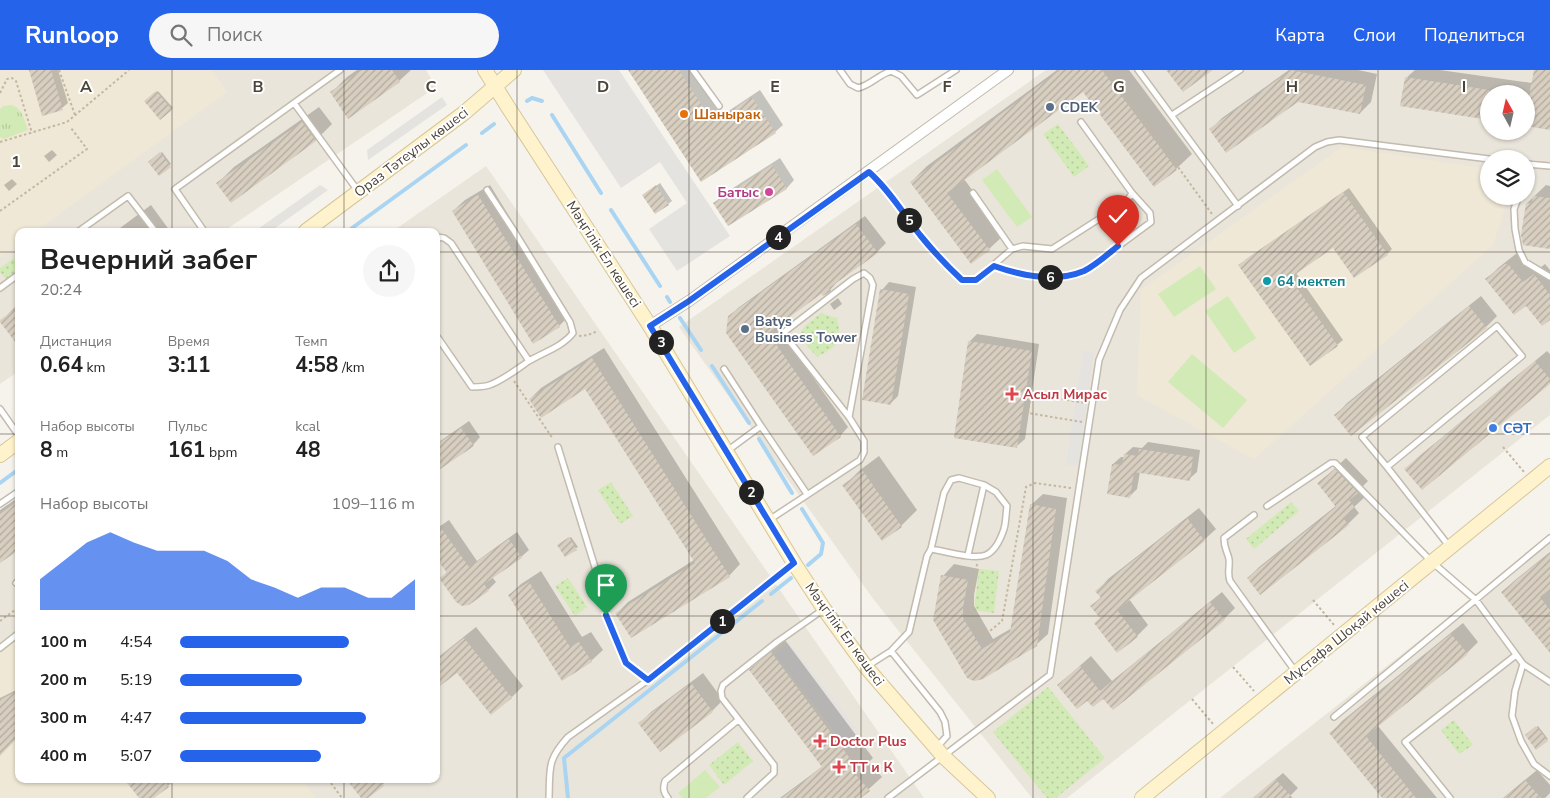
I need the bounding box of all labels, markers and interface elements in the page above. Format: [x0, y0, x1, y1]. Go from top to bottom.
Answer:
search box [149, 13, 499, 58]
text: Runloop [25, 19, 119, 51]
icon: search [167, 21, 195, 49]
text: Поиск [207, 22, 262, 48]
text: Карта [1275, 23, 1325, 47]
text: Слои [1353, 23, 1396, 47]
text: Поделиться [1424, 23, 1525, 47]
text: A [80, 76, 92, 98]
text: B [252, 76, 264, 98]
text: C [426, 76, 437, 98]
text: D [597, 76, 609, 98]
text: E [770, 76, 780, 98]
text: F [943, 76, 952, 98]
text: G [1113, 76, 1125, 98]
text: H [1286, 76, 1298, 98]
text: I [1462, 76, 1466, 98]
north arrow [1480, 85, 1535, 140]
map controls [1480, 85, 1535, 205]
place label: CDEK [1060, 98, 1099, 117]
marker: CDEK [1044, 101, 1056, 113]
street label: Ораз Тәтеұлы көшесі [350, 103, 472, 202]
place label: Шанырак [694, 105, 761, 124]
marker: Шанырак [678, 108, 690, 120]
button: layers [1480, 150, 1535, 205]
text: 1 [11, 151, 21, 173]
place label: Батыс [717, 183, 759, 202]
marker: Батыс [763, 186, 775, 198]
pin [1097, 195, 1139, 246]
street label: Мәңгілік Ел көшесі [562, 197, 645, 311]
icon: check [1104, 202, 1132, 230]
pin: 5 [896, 208, 922, 232]
text: 5 [905, 211, 914, 230]
pin: 4 [766, 224, 790, 250]
text: 4 [774, 228, 783, 247]
text: Вечерний забег [40, 241, 257, 279]
button: share [363, 245, 415, 297]
pin: 6 [1038, 264, 1062, 290]
text: 6 [1046, 268, 1055, 287]
place label: 64 мектеп [1277, 272, 1346, 291]
marker: 64 мектеп [1261, 275, 1273, 287]
text: 20:24 [40, 279, 82, 301]
place label: Batys Business Tower [755, 312, 857, 347]
marker: Batys Business Tower [739, 323, 751, 335]
pin: 3 [648, 330, 674, 354]
text: Дистанция [40, 332, 112, 351]
text: Время [168, 332, 210, 351]
text: Темп [295, 332, 328, 351]
text: 3 [657, 333, 666, 352]
text: 0.64 [40, 351, 83, 379]
text: 3:11 [168, 351, 211, 379]
text: 4:58 [295, 351, 338, 379]
text: km [83, 358, 106, 377]
text: /km [338, 358, 365, 377]
place label: Асыл Мирас [1023, 385, 1107, 404]
marker: Асыл Мирас [1005, 387, 1019, 401]
text: Набор высоты [40, 417, 135, 436]
text: Пульс [168, 417, 207, 436]
text: kcal [295, 417, 320, 436]
place label: СӘТ [1503, 419, 1532, 438]
marker: СӘТ [1487, 422, 1499, 434]
text: 8 [40, 436, 53, 464]
text: 161 [168, 436, 205, 464]
text: 48 [295, 436, 321, 464]
text: m [53, 443, 68, 462]
text: bpm [205, 443, 237, 462]
pin: 2 [738, 480, 764, 504]
text: 2 [747, 483, 756, 502]
text: Набор высоты [40, 493, 148, 515]
text: 109–116 m [332, 493, 415, 515]
pin [585, 564, 627, 615]
icon: arrive [592, 571, 620, 599]
street label: Мұстафа Шоқай көшесі [1280, 576, 1413, 689]
street label: Мәңгілік Ел көшесі [801, 579, 889, 690]
pin: 1 [710, 608, 734, 634]
text: 1 [718, 612, 727, 631]
text: 100 m [40, 631, 87, 653]
text: 4:54 [120, 631, 152, 653]
text: 200 m [40, 669, 87, 691]
text: 5:19 [120, 669, 152, 691]
text: 300 m [40, 707, 87, 729]
text: 4:47 [120, 707, 152, 729]
place label: Doctor Plus [830, 732, 907, 751]
marker: Doctor Plus [814, 735, 826, 747]
text: 400 m [40, 745, 87, 767]
text: 5:07 [120, 745, 152, 767]
place label: ТТ и К [850, 758, 894, 777]
marker: ТТ и К [832, 760, 846, 774]

